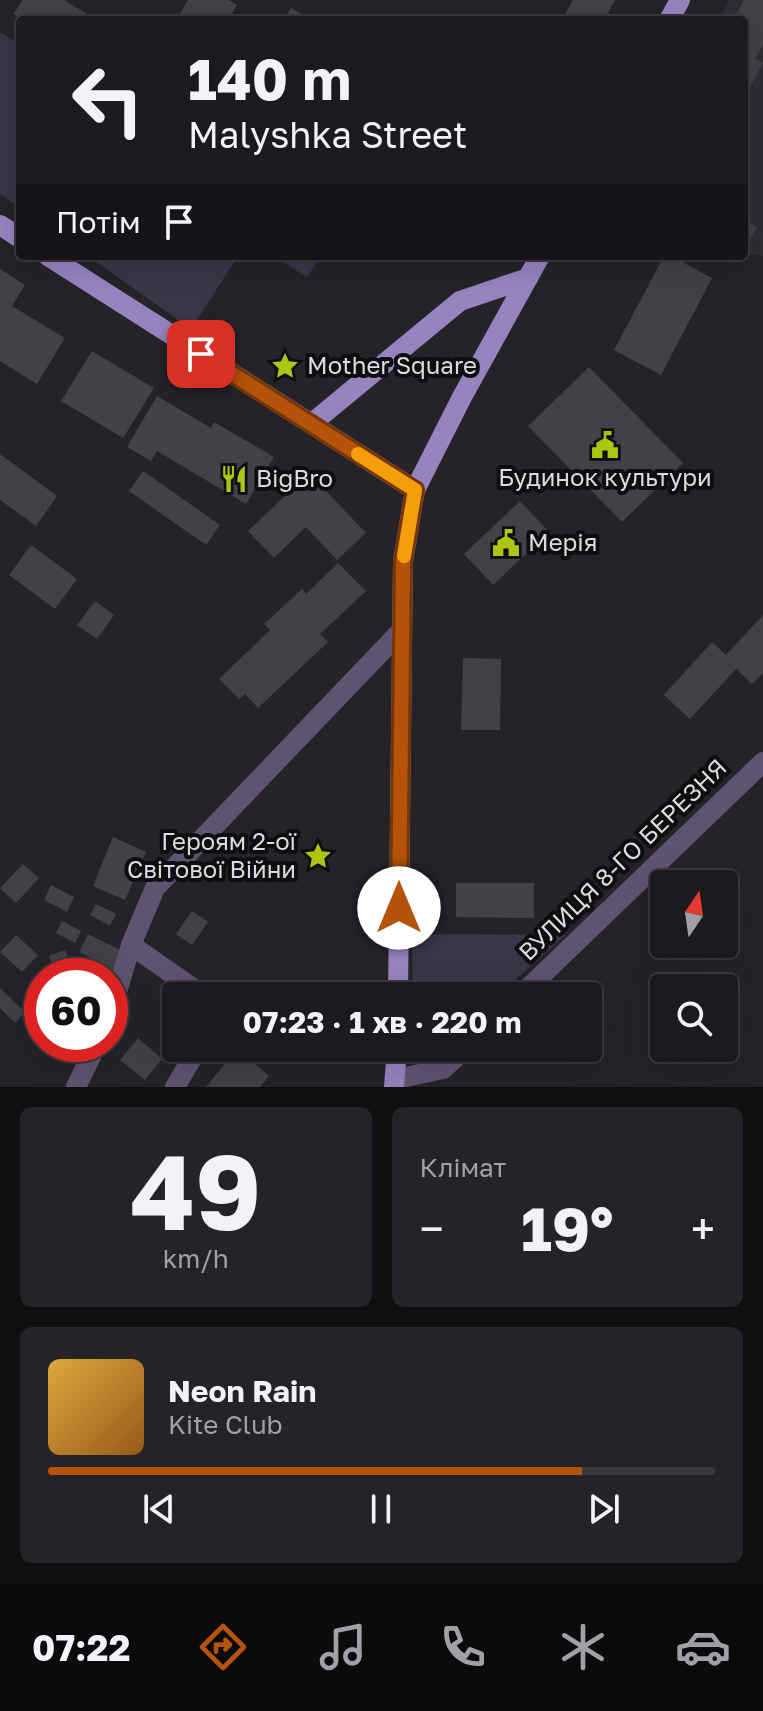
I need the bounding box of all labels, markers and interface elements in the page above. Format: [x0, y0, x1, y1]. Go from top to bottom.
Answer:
text: 140 m [188, 45, 351, 112]
icon: left [56, 48, 160, 152]
text: Malyshka Street [188, 113, 467, 156]
icon: arrive [157, 200, 201, 244]
text: Потім [56, 204, 141, 240]
pin [167, 320, 235, 388]
icon: arrive [179, 332, 223, 376]
place label: Mother Square [307, 350, 477, 379]
place icon: Mother Square [270, 351, 300, 381]
public building icon: Будинок культури [590, 430, 620, 460]
place label: Будинок культури [498, 462, 712, 491]
place label: BigBro [256, 463, 333, 492]
restaurant icon: BigBro [219, 464, 249, 494]
place label: Мерія [528, 527, 597, 556]
public building icon: Мерія [491, 528, 521, 558]
street label: ВУЛИЦЯ 8-ГО БЕРЕЗНЯ [512, 752, 732, 966]
place label: Героям 2-ої Світової Війни [127, 826, 298, 883]
place icon: Героям 2-ої Світової Війни [303, 841, 333, 871]
position arrow [357, 866, 441, 950]
north arrow [650, 870, 738, 958]
map controls [650, 870, 738, 1062]
speed limit sign: 60 [24, 958, 128, 1062]
button: search [650, 974, 738, 1062]
text: 07:23 · 1 хв · 220 m [243, 1004, 521, 1040]
text: 49 [130, 1128, 261, 1253]
text: Клімат [420, 1152, 506, 1183]
text: 19° [521, 1192, 613, 1264]
text: − [420, 1202, 444, 1255]
text: + [691, 1202, 715, 1255]
text: km/h [163, 1243, 229, 1274]
text: Neon Rain [168, 1373, 316, 1409]
text: Kite Club [168, 1409, 283, 1440]
icon: previous [137, 1487, 181, 1531]
icon: pause [359, 1487, 403, 1531]
icon: next [582, 1487, 626, 1531]
icon: directions [195, 1619, 251, 1675]
icon: music [315, 1619, 371, 1675]
icon: phone [435, 1619, 491, 1675]
icon: climate [555, 1619, 611, 1675]
icon: car [675, 1619, 731, 1675]
text: 07:22 [32, 1626, 131, 1669]

